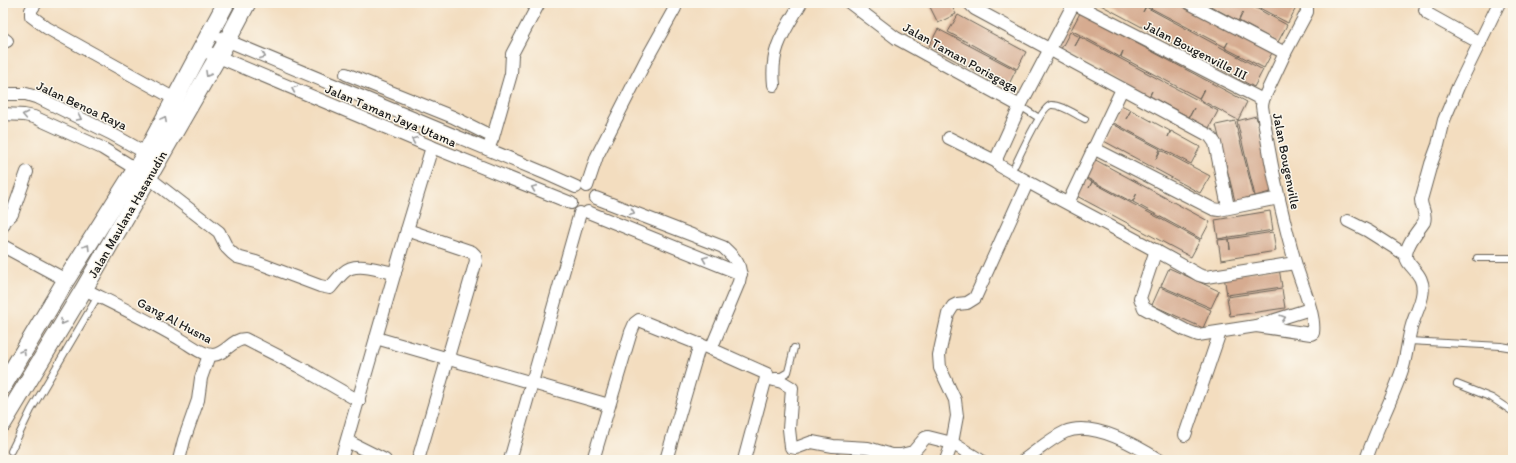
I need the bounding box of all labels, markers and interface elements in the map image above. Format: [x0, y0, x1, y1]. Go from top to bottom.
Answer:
street label: Jalan Bougenville III [1142, 18, 1250, 83]
street label: Jalan Taman Porisgaga [900, 19, 1022, 96]
one-way arrow [259, 51, 267, 59]
one-way arrow [206, 70, 213, 77]
street label: Jalan Benoa Raya [34, 78, 130, 133]
street label: Jalan Taman Jaya Utama [323, 81, 459, 150]
one-way arrow [291, 86, 299, 94]
one-way arrow [22, 112, 28, 120]
street label: Jalan Bougenville [1270, 112, 1303, 211]
one-way arrow [75, 113, 82, 120]
one-way arrow [159, 116, 167, 123]
one-way arrow [411, 136, 418, 144]
street label: Jalan Maulana Hasanudin [85, 148, 170, 280]
one-way arrow [531, 185, 538, 193]
one-way arrow [629, 207, 636, 215]
one-way arrow [82, 244, 90, 251]
one-way arrow [701, 256, 708, 264]
street label: Gang Al Husna [135, 294, 215, 347]
one-way arrow [1279, 314, 1286, 323]
one-way arrow [61, 318, 68, 325]
one-way arrow [18, 349, 26, 356]

